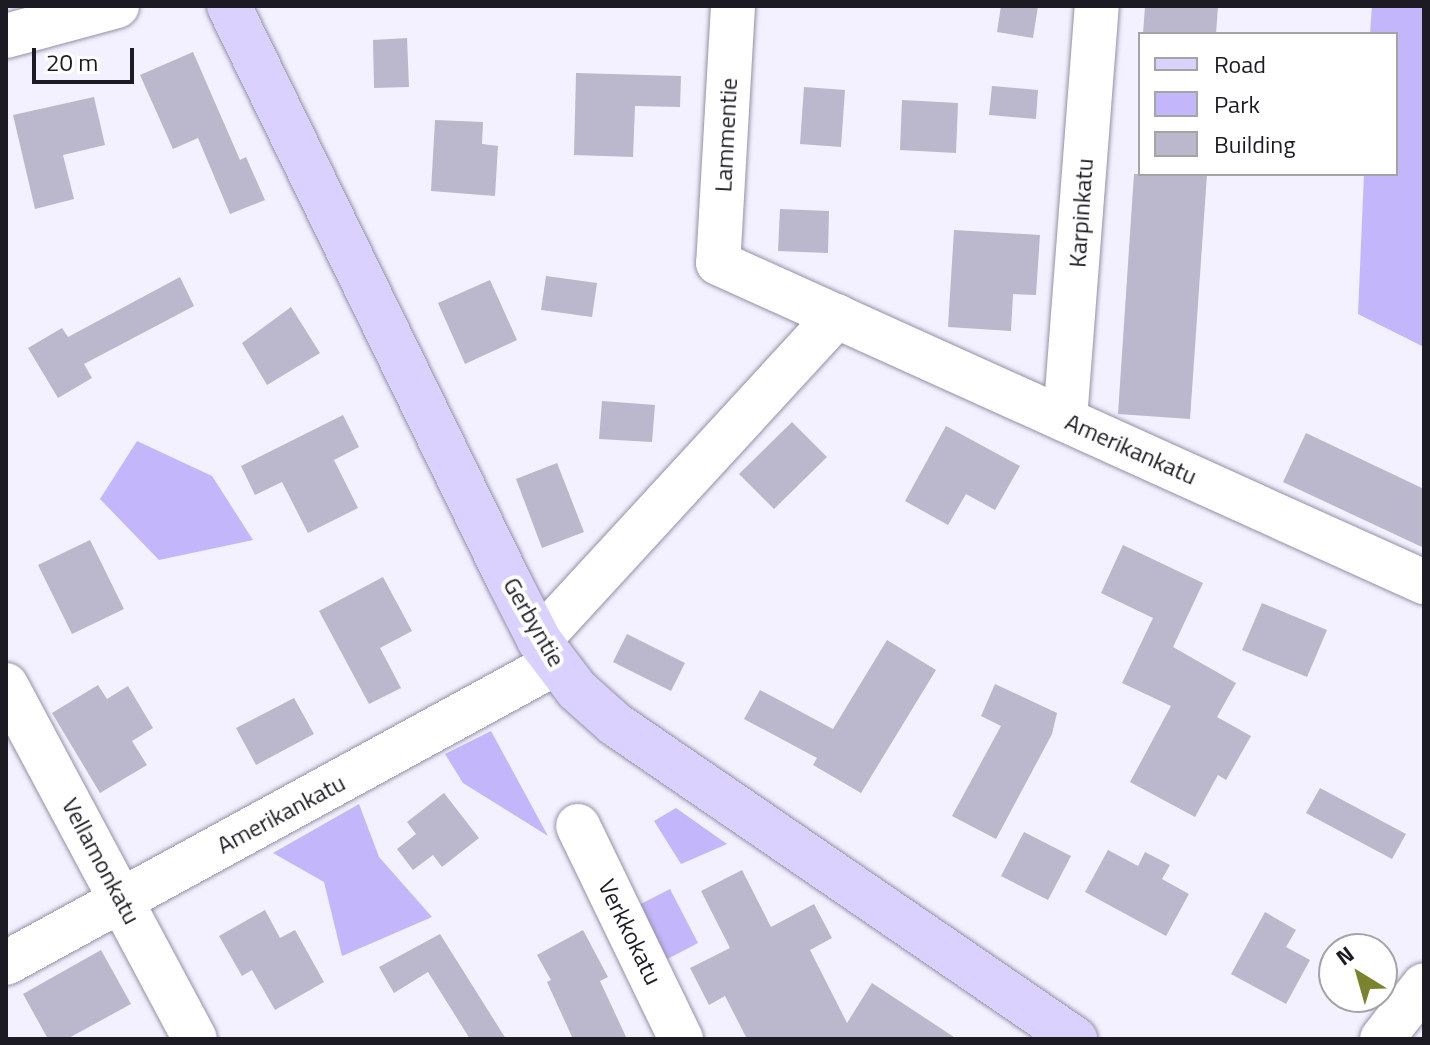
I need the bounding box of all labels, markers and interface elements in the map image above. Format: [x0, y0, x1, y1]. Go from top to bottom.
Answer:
scale bar [36, 32, 138, 82]
legend [1138, 32, 1398, 176]
text: 20 m [46, 44, 98, 80]
text: Road [1214, 46, 1266, 82]
street label: Lammentie [709, 77, 743, 193]
text: Park [1214, 86, 1260, 122]
text: Building [1214, 126, 1296, 162]
street label: Karpinkatu [1063, 157, 1099, 269]
street label: Amerikankatu [1061, 407, 1201, 491]
street label: Gerbyntie [497, 572, 571, 672]
street label: Amerikankatu [212, 768, 350, 860]
street label: Vellamonkatu [56, 793, 146, 929]
street label: Verkkokatu [592, 875, 668, 989]
north arrow [1318, 933, 1398, 1013]
text: N [1328, 937, 1361, 974]

